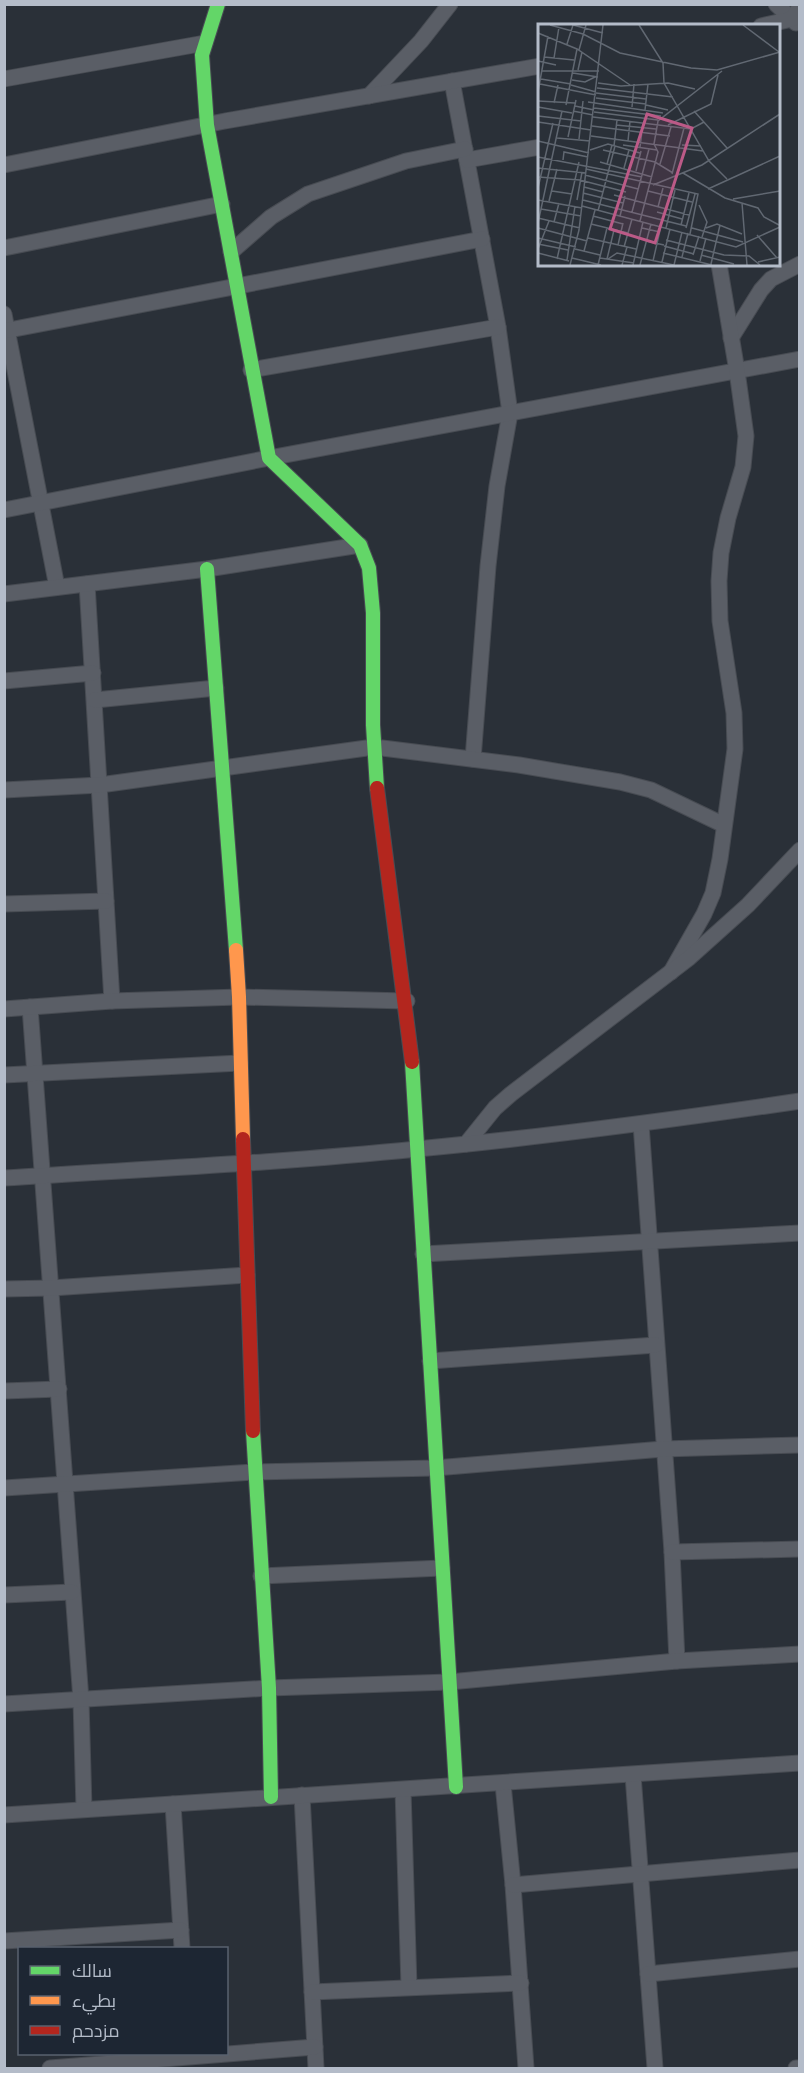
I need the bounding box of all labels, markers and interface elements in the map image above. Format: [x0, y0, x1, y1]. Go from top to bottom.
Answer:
inset map [538, 24, 780, 266]
legend [18, 1947, 228, 2055]
text: سالك [72, 1960, 112, 1981]
text: بطيء [72, 1990, 116, 2015]
text: مزدحم [72, 2020, 120, 2043]

